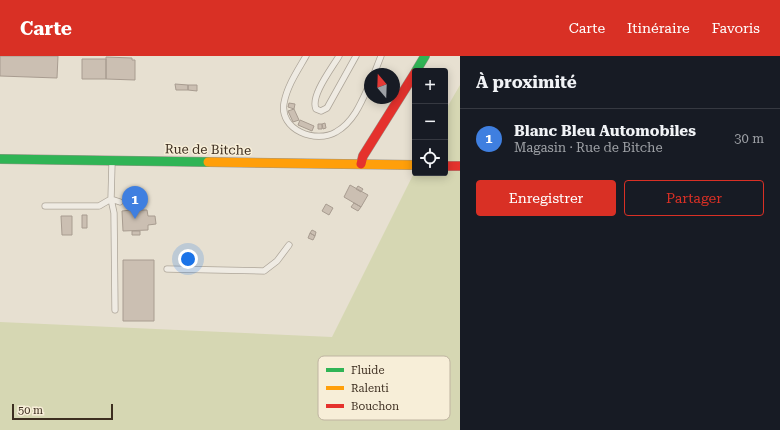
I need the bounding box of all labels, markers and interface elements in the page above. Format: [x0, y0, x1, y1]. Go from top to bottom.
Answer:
text: Carte [20, 17, 72, 40]
text: Carte [569, 20, 605, 36]
text: Itinéraire [627, 20, 690, 36]
text: Favoris [712, 20, 760, 36]
north arrow [364, 68, 400, 104]
map controls [412, 68, 448, 176]
button: + [412, 68, 448, 104]
text: À proximité [476, 72, 577, 92]
button: − [412, 104, 448, 140]
text: Blanc Bleu Automobiles [514, 122, 696, 140]
text: 1 [485, 131, 493, 146]
text: 30 m [734, 131, 764, 146]
button: locate [412, 140, 448, 176]
text: Magasin · Rue de Bitche [514, 140, 663, 155]
street label: Rue de Bitche [165, 141, 251, 158]
button: Enregistrer [476, 180, 616, 216]
button: Partager [624, 180, 764, 216]
pin: 1 [122, 186, 148, 219]
your location [178, 249, 198, 269]
legend [318, 356, 450, 420]
text: Fluide [351, 364, 384, 377]
text: Ralenti [351, 382, 389, 395]
text: Bouchon [351, 400, 399, 413]
scale bar [12, 402, 113, 421]
text: 50 m [18, 404, 43, 417]

